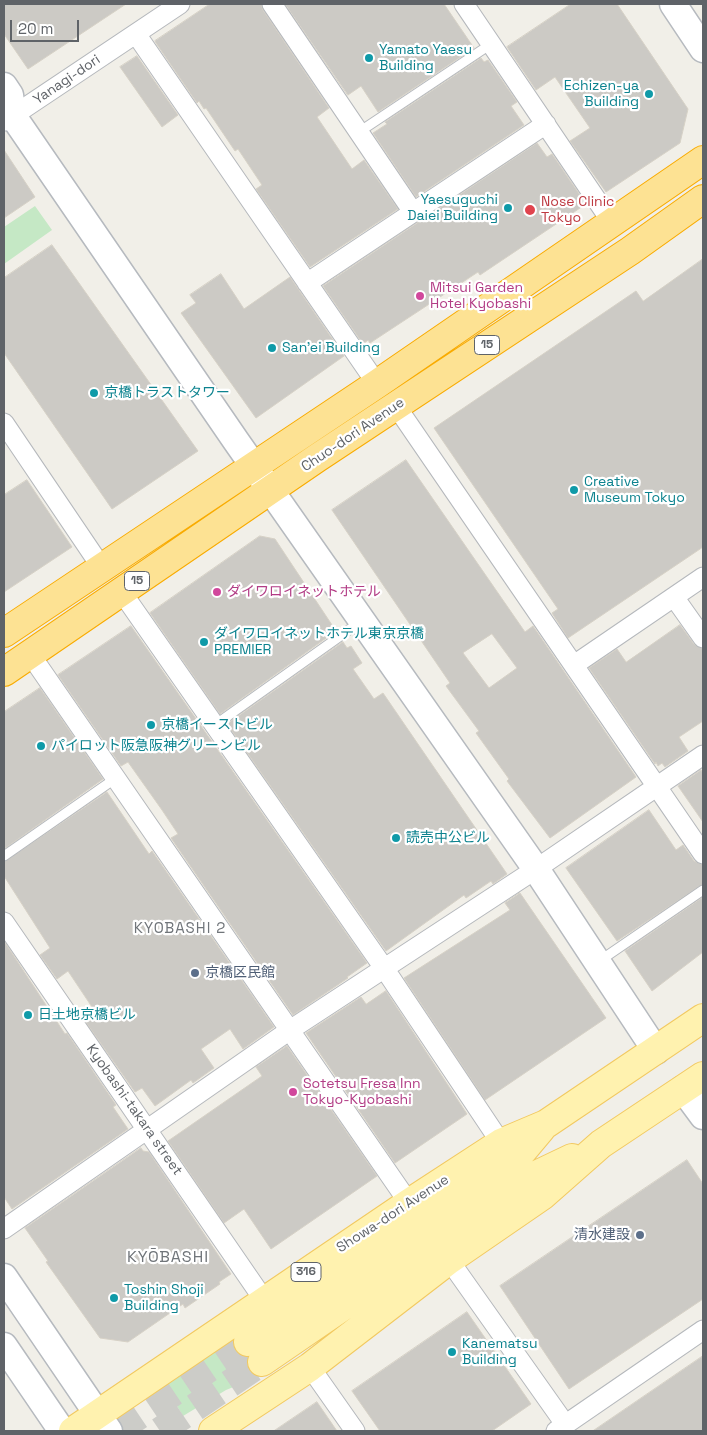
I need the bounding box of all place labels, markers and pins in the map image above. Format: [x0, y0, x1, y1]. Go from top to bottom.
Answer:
place label: Yamato Yaesu Building [379, 42, 472, 74]
marker: Yamato Yaesu Building [363, 52, 375, 64]
place label: Echizen-ya Building [564, 78, 639, 110]
marker: Echizen-ya Building [643, 88, 655, 100]
place label: Yaesuguchi Daiei Building [407, 192, 498, 224]
place label: Nose Clinic Tokyo [541, 194, 614, 226]
marker: Yaesuguchi Daiei Building [502, 202, 514, 214]
marker: Nose Clinic Tokyo [523, 203, 537, 217]
place label: Mitsui Garden Hotel Kyobashi [430, 280, 531, 312]
marker: Mitsui Garden Hotel Kyobashi [414, 290, 426, 302]
place label: San'ei Building [282, 340, 380, 356]
marker: San'ei Building [266, 342, 278, 354]
place label: 京橋トラストタワー [104, 385, 230, 401]
marker: 京橋トラストタワー [88, 387, 100, 399]
place label: Creative Museum Tokyo [584, 474, 685, 507]
marker: Creative Museum Tokyo [568, 484, 580, 496]
place label: ダイワロイネットホテル [227, 584, 381, 600]
marker: ダイワロイネットホテル [211, 586, 223, 598]
place label: ダイワロイネットホテル東京京橋 PREMIER [214, 626, 424, 658]
marker: ダイワロイネットホテル東京京橋 PREMIER [198, 636, 210, 648]
place label: 京橋イーストビル [161, 717, 273, 733]
marker: 京橋イーストビル [145, 719, 157, 731]
place label: パイロット阪急阪神グリーンビル [51, 738, 261, 754]
marker: パイロット阪急阪神グリーンビル [35, 740, 47, 752]
place label: 読売中公ビル [406, 830, 490, 846]
marker: 読売中公ビル [390, 832, 402, 844]
place label: 京橋区民館 [205, 965, 275, 981]
marker: 京橋区民館 [189, 967, 201, 979]
place label: 日土地京橋ビル [38, 1007, 136, 1023]
marker: 日土地京橋ビル [22, 1009, 34, 1021]
place label: Sotetsu Fresa Inn Tokyo-Kyobashi [303, 1076, 421, 1108]
marker: Sotetsu Fresa Inn Tokyo-Kyobashi [287, 1086, 299, 1098]
place label: 清水建設 [574, 1227, 630, 1243]
marker: 清水建設 [634, 1229, 646, 1241]
place label: Toshin Shoji Building [124, 1282, 204, 1314]
marker: Toshin Shoji Building [108, 1292, 120, 1304]
place label: Kanematsu Building [462, 1336, 537, 1368]
marker: Kanematsu Building [446, 1346, 458, 1358]

